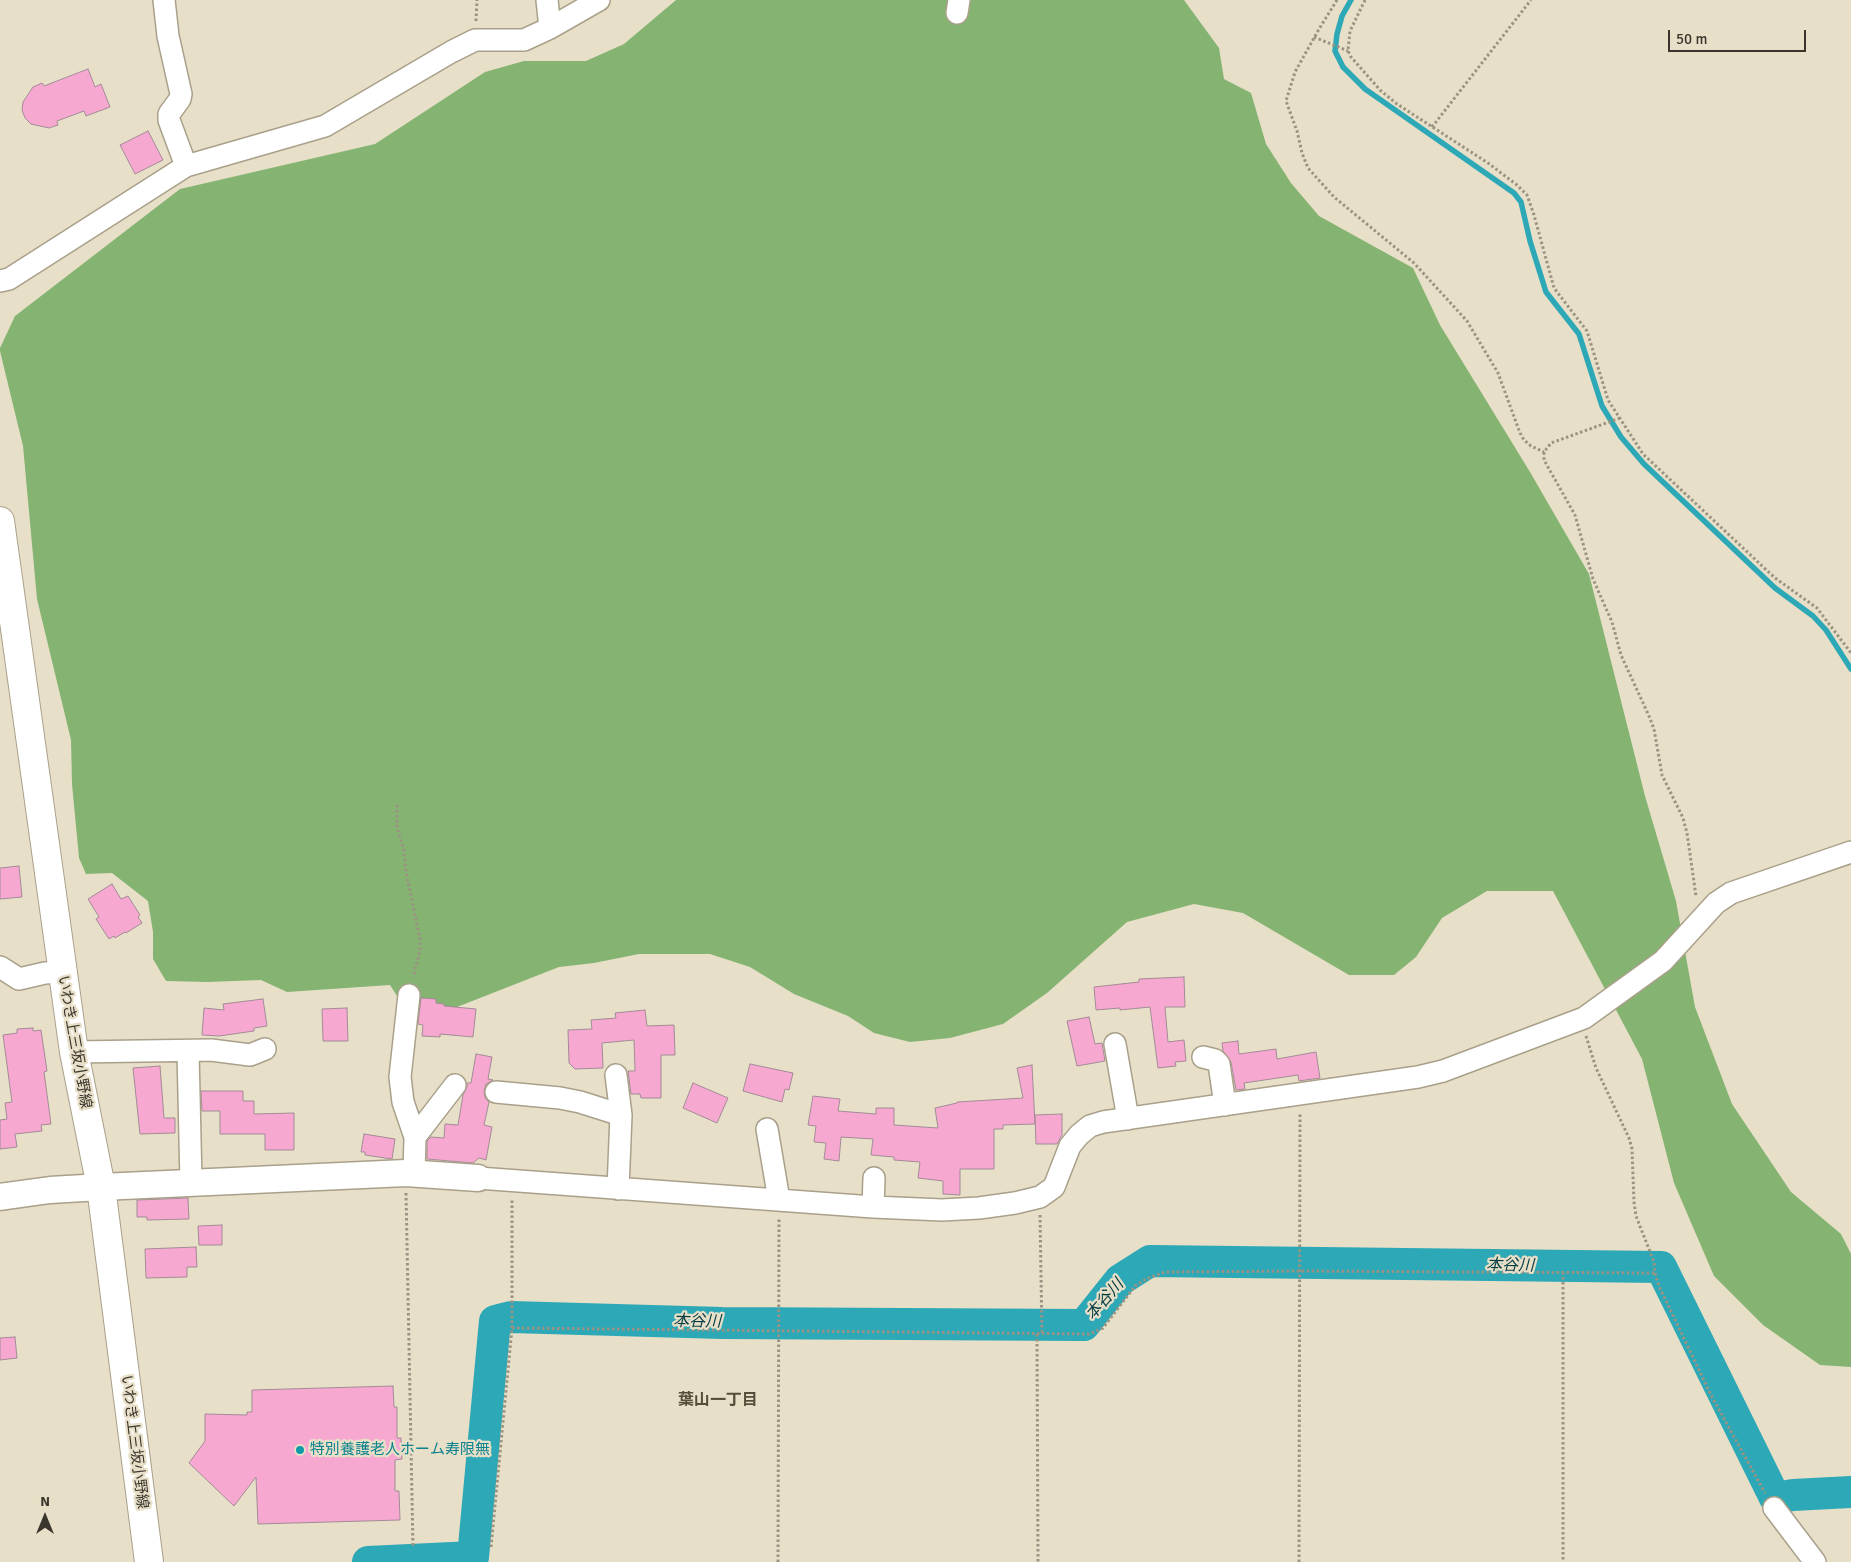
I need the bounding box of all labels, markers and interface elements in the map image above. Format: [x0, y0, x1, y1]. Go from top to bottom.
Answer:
scale bar [1671, 20, 1808, 52]
text: 50 m [1676, 30, 1707, 48]
street label: いわき上三坂小野線 [53, 974, 95, 1110]
water label: 本谷川 [1486, 1256, 1534, 1276]
water label: 本谷川 [1082, 1276, 1128, 1324]
water label: 本谷川 [673, 1312, 721, 1332]
street label: いわき上三坂小野線 [117, 1374, 151, 1510]
district label: 葉山一丁目 [678, 1391, 758, 1411]
place label: 特別養護老人ホーム寿限無 [310, 1441, 490, 1459]
marker: 特別養護老人ホーム寿限無 [294, 1444, 306, 1456]
north arrow [20, 1492, 70, 1542]
text: N [40, 1493, 50, 1510]

